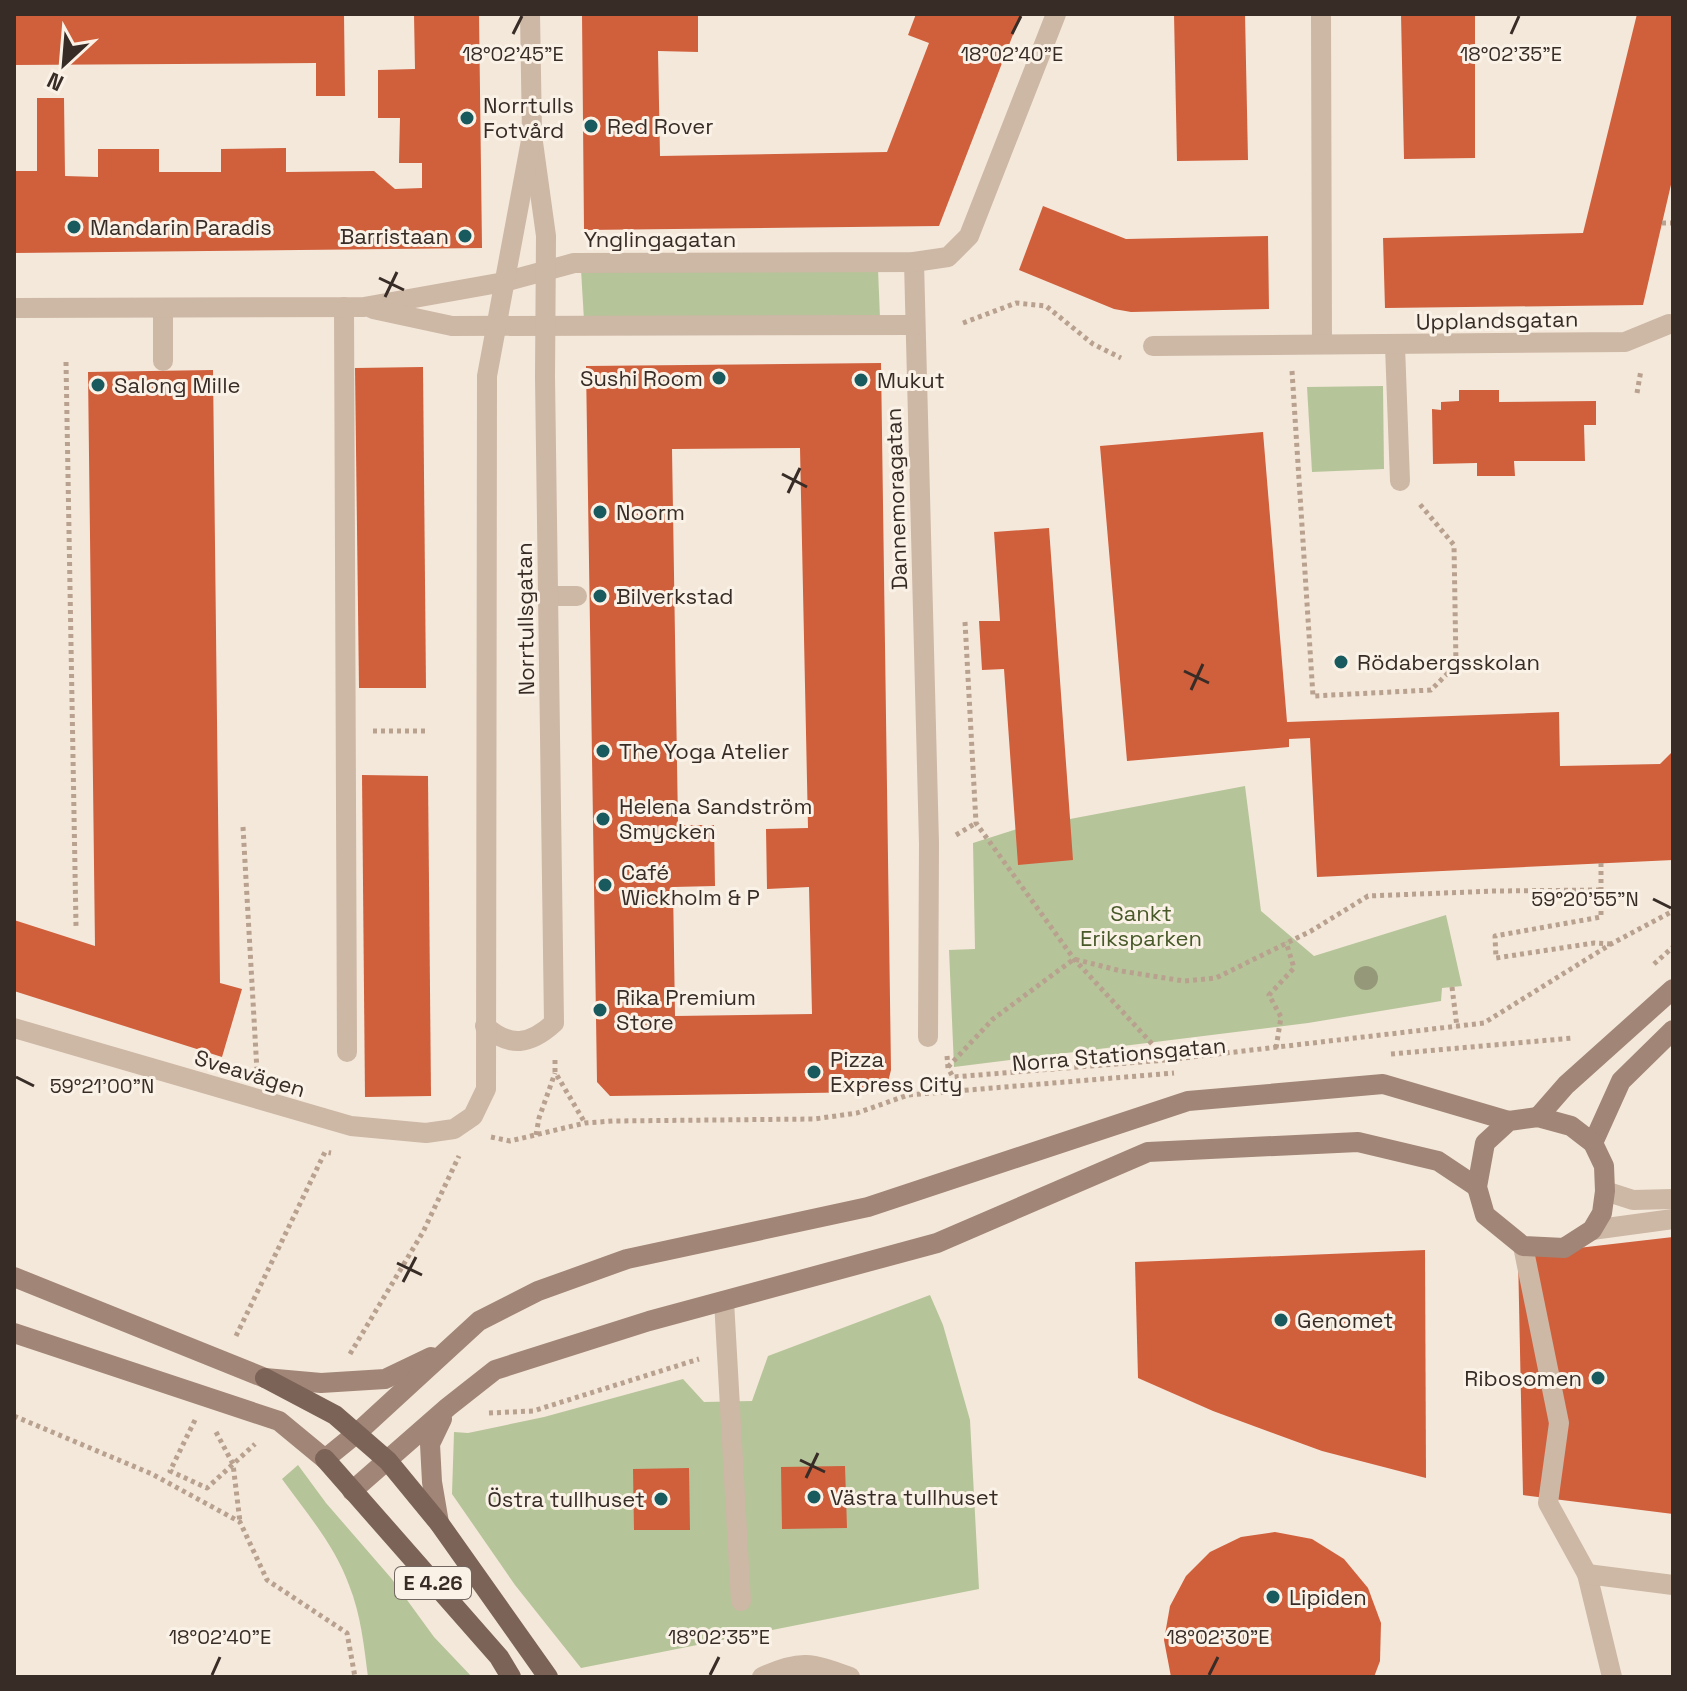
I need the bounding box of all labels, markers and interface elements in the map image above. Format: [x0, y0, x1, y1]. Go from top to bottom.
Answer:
north arrow [24, 24, 104, 104]
text: 18°02'45"E [462, 41, 564, 67]
text: 18°02'40"E [961, 41, 1063, 67]
text: 18°02'35"E [1460, 41, 1562, 67]
text: N [42, 66, 68, 98]
place label: Norrtulls Fotvård [483, 91, 574, 144]
marker: Norrtulls Fotvård [458, 109, 476, 127]
place label: Red Rover [607, 112, 714, 140]
marker: Red Rover [582, 117, 600, 135]
place label: Mandarin Paradis [90, 213, 272, 241]
marker: Mandarin Paradis [65, 218, 83, 236]
place label: Barristaan [340, 222, 449, 250]
street label: Ynglingagatan [584, 225, 736, 253]
marker: Barristaan [456, 227, 474, 245]
street label: Upplandsgatan [1415, 305, 1579, 335]
place label: Sushi Room [580, 364, 703, 392]
place label: Mukut [877, 366, 945, 394]
marker: Sushi Room [710, 369, 728, 387]
place label: Salong Mille [114, 371, 241, 399]
marker: Mukut [852, 371, 870, 389]
marker: Salong Mille [89, 376, 107, 394]
street label: Dannemoragatan [879, 407, 913, 591]
place label: Noorm [616, 498, 685, 526]
marker: Noorm [591, 503, 609, 521]
street label: Norrtullsgatan [510, 542, 540, 696]
place label: Bilverkstad [616, 582, 734, 610]
marker: Bilverkstad [591, 587, 609, 605]
place label: Rödabergsskolan [1357, 648, 1540, 676]
marker: Rödabergsskolan [1332, 653, 1350, 671]
place label: The Yoga Atelier [619, 737, 789, 765]
marker: The Yoga Atelier [594, 742, 612, 760]
place label: Helena Sandström Smycken [619, 792, 812, 845]
marker: Helena Sandström Smycken [594, 810, 612, 828]
place label: Café Wickholm & P [621, 858, 760, 911]
marker: Café Wickholm & P [596, 876, 614, 894]
text: 59°20'55"N [1531, 886, 1639, 912]
park label: Sankt Eriksparken [1080, 899, 1202, 952]
place label: Rika Premium Store [616, 983, 756, 1036]
marker: Rika Premium Store [591, 1001, 609, 1019]
street label: Norra Stationsgatan [1011, 1031, 1227, 1077]
street label: Sveavägen [191, 1043, 309, 1103]
place label: Pizza Express City [830, 1045, 962, 1098]
marker: Pizza Express City [805, 1063, 823, 1081]
text: 59°21'00"N [50, 1073, 154, 1099]
place label: Genomet [1297, 1306, 1393, 1334]
marker: Genomet [1272, 1311, 1290, 1329]
place label: Ribosomen [1464, 1364, 1582, 1392]
marker: Ribosomen [1589, 1369, 1607, 1387]
place label: Västra tullhuset [830, 1483, 999, 1511]
place label: Östra tullhuset [487, 1485, 645, 1513]
marker: Västra tullhuset [805, 1488, 823, 1506]
marker: Östra tullhuset [652, 1490, 670, 1508]
road number: E 4.26 [395, 1567, 471, 1599]
place label: Lipiden [1289, 1583, 1367, 1611]
marker: Lipiden [1264, 1588, 1282, 1606]
text: 18°02'40"E [169, 1624, 271, 1650]
text: 18°02'35"E [668, 1624, 770, 1650]
text: 18°02'30"E [1167, 1624, 1270, 1650]

